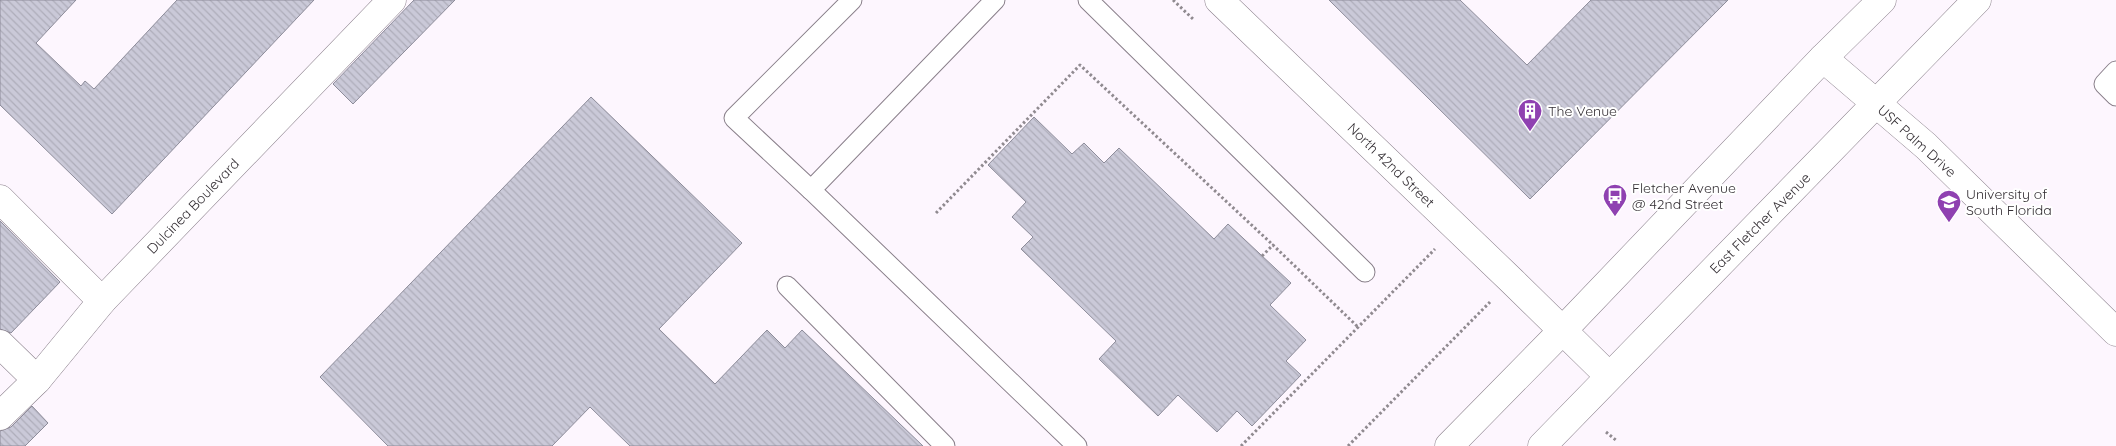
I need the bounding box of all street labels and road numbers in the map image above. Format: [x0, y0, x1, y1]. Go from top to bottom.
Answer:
street label: USF Palm Drive [1874, 101, 1960, 181]
street label: North 42nd Street [1344, 119, 1439, 211]
street label: Dulcinea Boulevard [143, 155, 243, 257]
street label: East Fletcher Avenue [1706, 169, 1814, 277]

